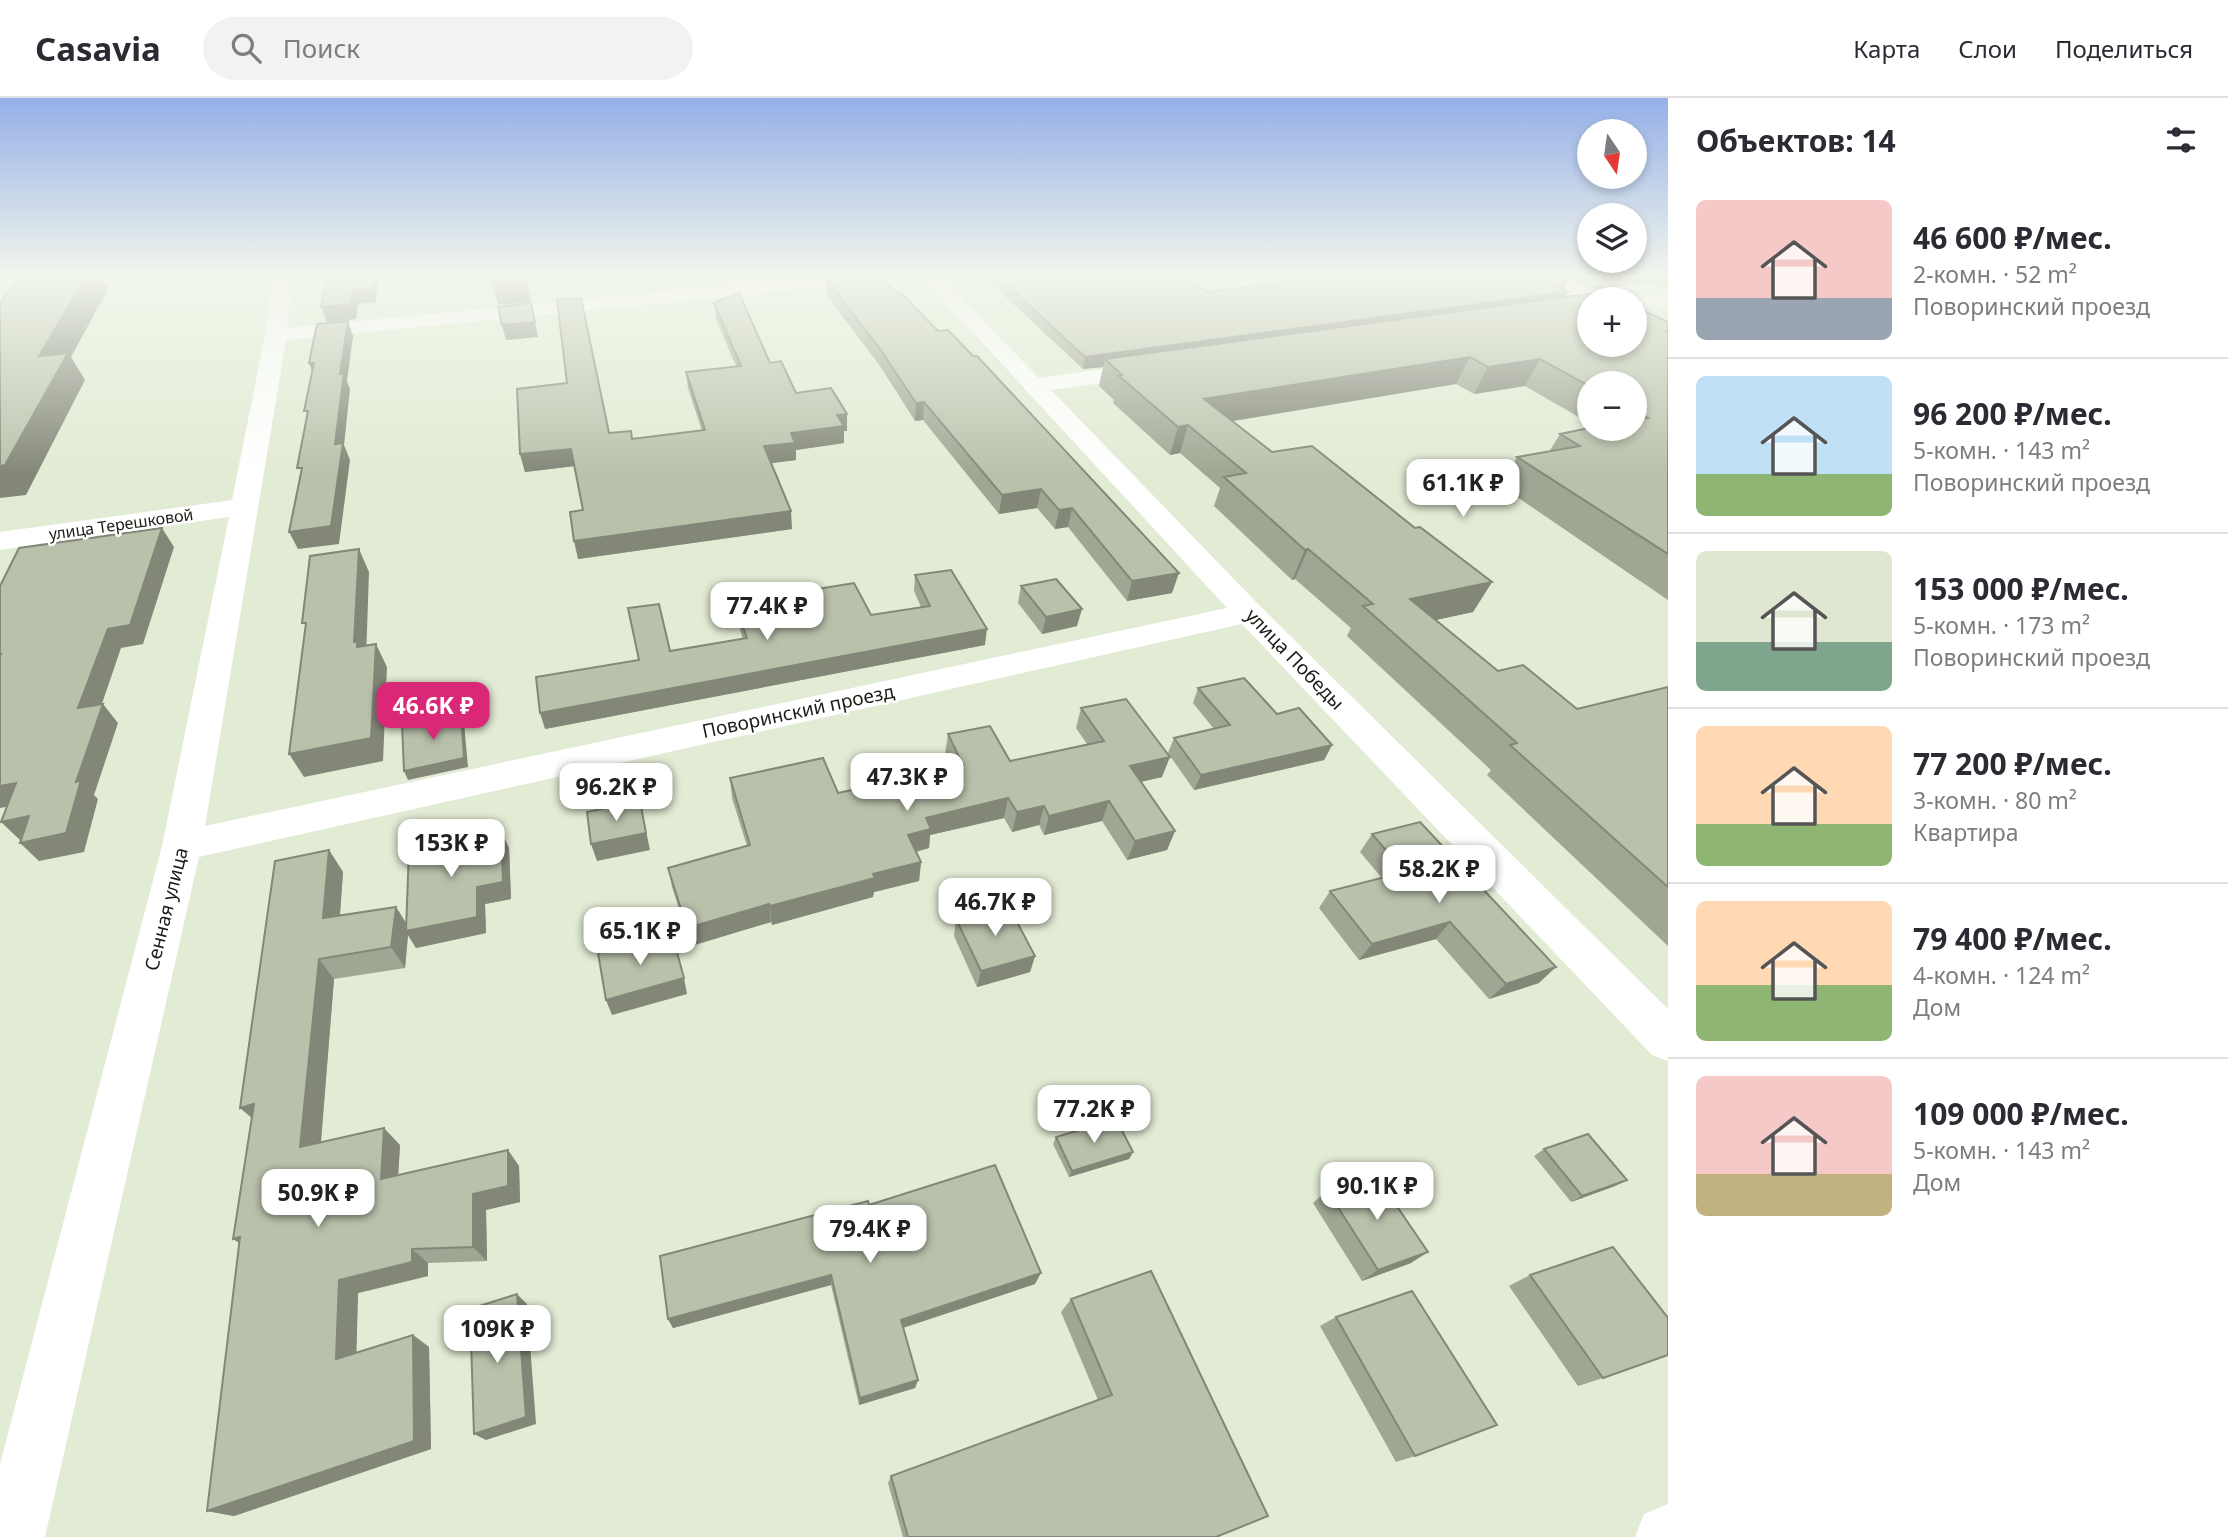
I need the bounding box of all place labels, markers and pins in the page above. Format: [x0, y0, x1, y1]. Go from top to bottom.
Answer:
pin: 61.1K ₽ [1398, 460, 1528, 519]
pin: 77.4K ₽ [702, 582, 832, 642]
pin: 46.6K ₽ [368, 682, 498, 742]
pin: 47.3K ₽ [842, 754, 972, 813]
pin: 96.2K ₽ [551, 764, 681, 823]
pin: 153K ₽ [394, 820, 508, 879]
pin: 58.2K ₽ [1374, 846, 1504, 905]
pin: 46.7K ₽ [930, 878, 1060, 938]
pin: 65.1K ₽ [575, 908, 705, 967]
pin: 77.2K ₽ [1029, 1086, 1159, 1145]
pin: 90.1K ₽ [1312, 1162, 1442, 1222]
pin: 50.9K ₽ [253, 1170, 383, 1229]
pin: 79.4K ₽ [805, 1206, 935, 1265]
pin: 109K ₽ [440, 1306, 554, 1365]

